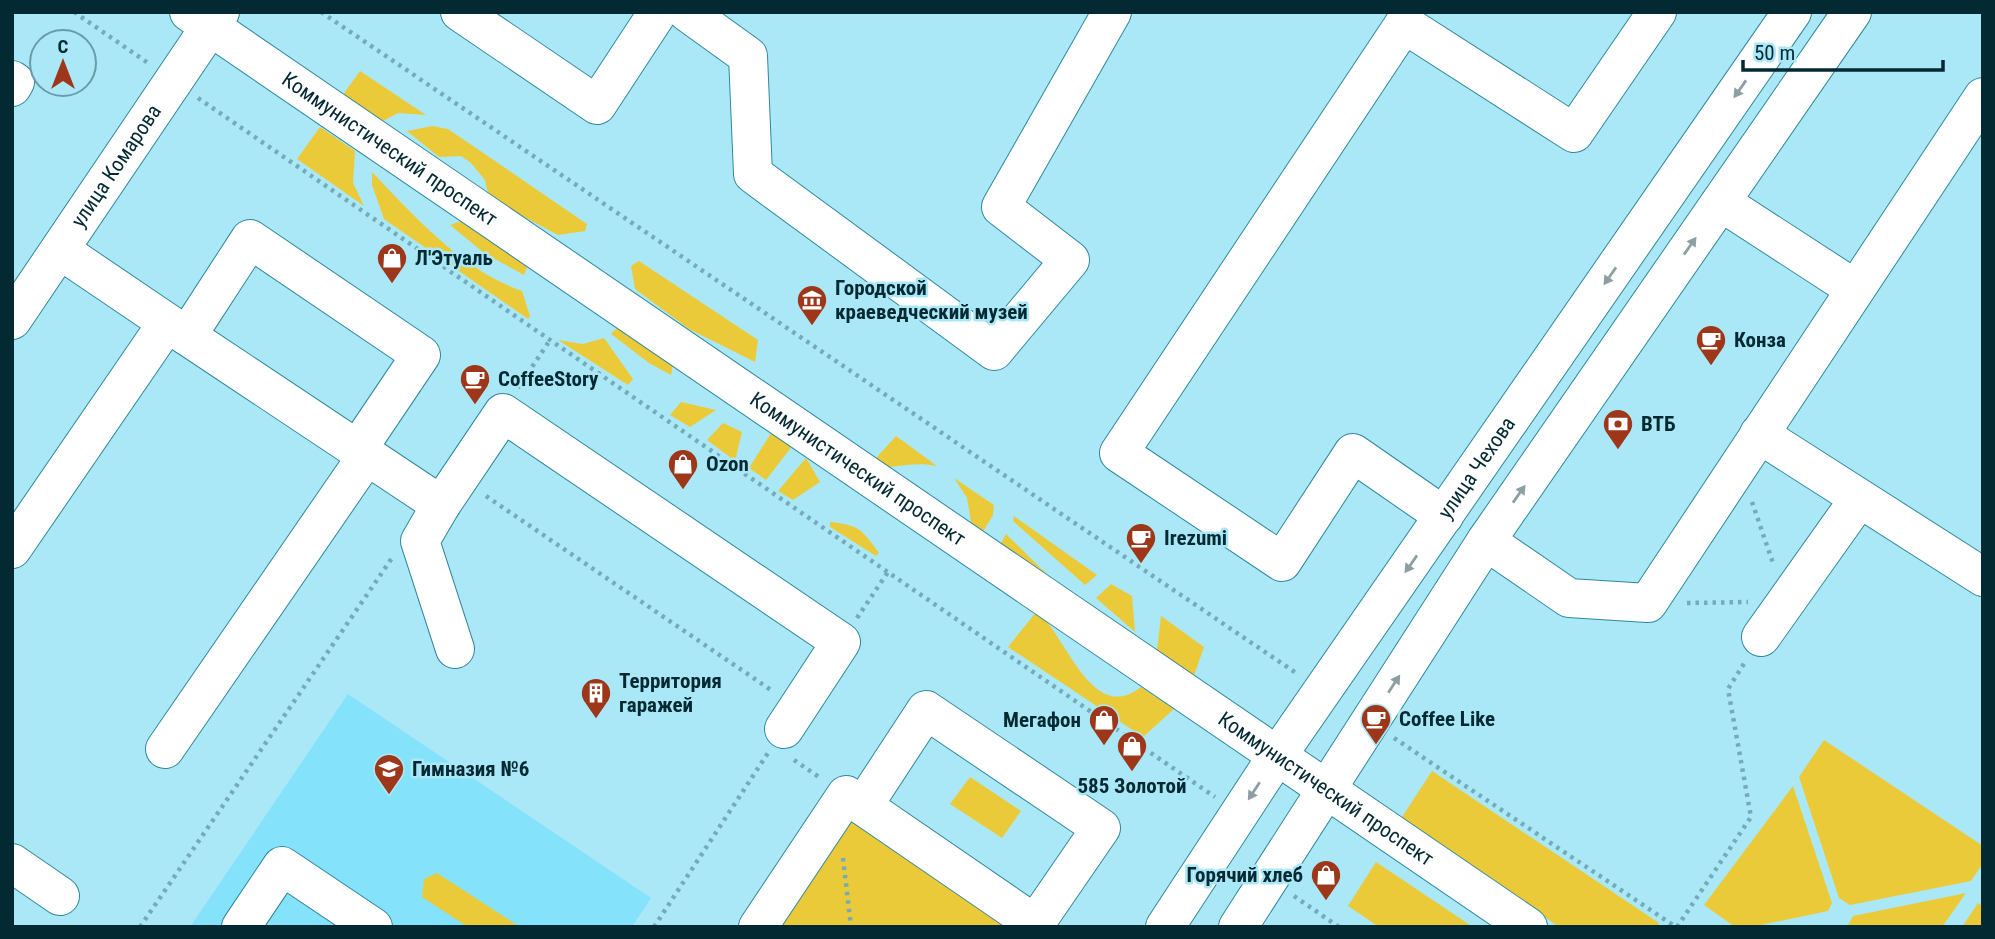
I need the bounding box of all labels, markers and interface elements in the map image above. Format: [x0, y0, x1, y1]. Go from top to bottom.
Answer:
north arrow [28, 28, 98, 98]
scale bar [1743, 28, 1942, 72]
text: С [58, 35, 69, 58]
text: 50 m [1754, 41, 1795, 65]
street label: Коммунистический проспект [277, 67, 502, 231]
one-way arrow [1734, 79, 1747, 98]
street label: улица Комарова [66, 100, 166, 232]
one-way arrow [1683, 237, 1697, 255]
shop icon: Л'Этуаль [375, 241, 409, 285]
place label: Л'Этуаль [415, 246, 493, 270]
one-way arrow [1603, 267, 1617, 285]
place label: Городской краеведческий музей [835, 276, 1028, 324]
museum icon: Городской краеведческий музей [795, 283, 829, 327]
cafe icon: Конза [1694, 323, 1728, 367]
place label: Конза [1734, 328, 1786, 352]
cafe icon: CoffeeStory [458, 362, 492, 406]
place label: CoffeeStory [498, 367, 599, 391]
street label: Коммунистический проспект [746, 387, 970, 551]
bank icon: ВТБ [1601, 407, 1635, 451]
street label: улица Чехова [1433, 412, 1520, 523]
place label: ВТБ [1641, 412, 1675, 436]
shop icon: Ozon [666, 447, 700, 491]
place label: Ozon [706, 452, 749, 476]
one-way arrow [1512, 484, 1525, 503]
cafe icon: Irezumi [1124, 521, 1158, 565]
place label: Irezumi [1164, 526, 1227, 550]
one-way arrow [1404, 555, 1418, 573]
place label: Территория гаражей [619, 669, 722, 717]
one-way arrow [1388, 674, 1401, 694]
building icon: Территория гаражей [579, 676, 613, 720]
cafe icon: Coffee Like [1359, 702, 1393, 746]
shop icon: Мегафон [1087, 703, 1121, 747]
street label: Коммунистический проспект [1214, 707, 1438, 871]
place label: Coffee Like [1399, 707, 1495, 731]
place label: Мегафон [1003, 708, 1081, 732]
shop icon: 585 Золотой [1115, 729, 1149, 773]
school or university icon: Гимназия №6 [372, 752, 406, 796]
place label: Гимназия №6 [412, 757, 529, 781]
place label: 585 Золотой [1077, 774, 1187, 798]
one-way arrow [1247, 782, 1261, 800]
shop icon: Горячий хлеб [1309, 858, 1343, 902]
place label: Горячий хлеб [1186, 863, 1303, 887]

